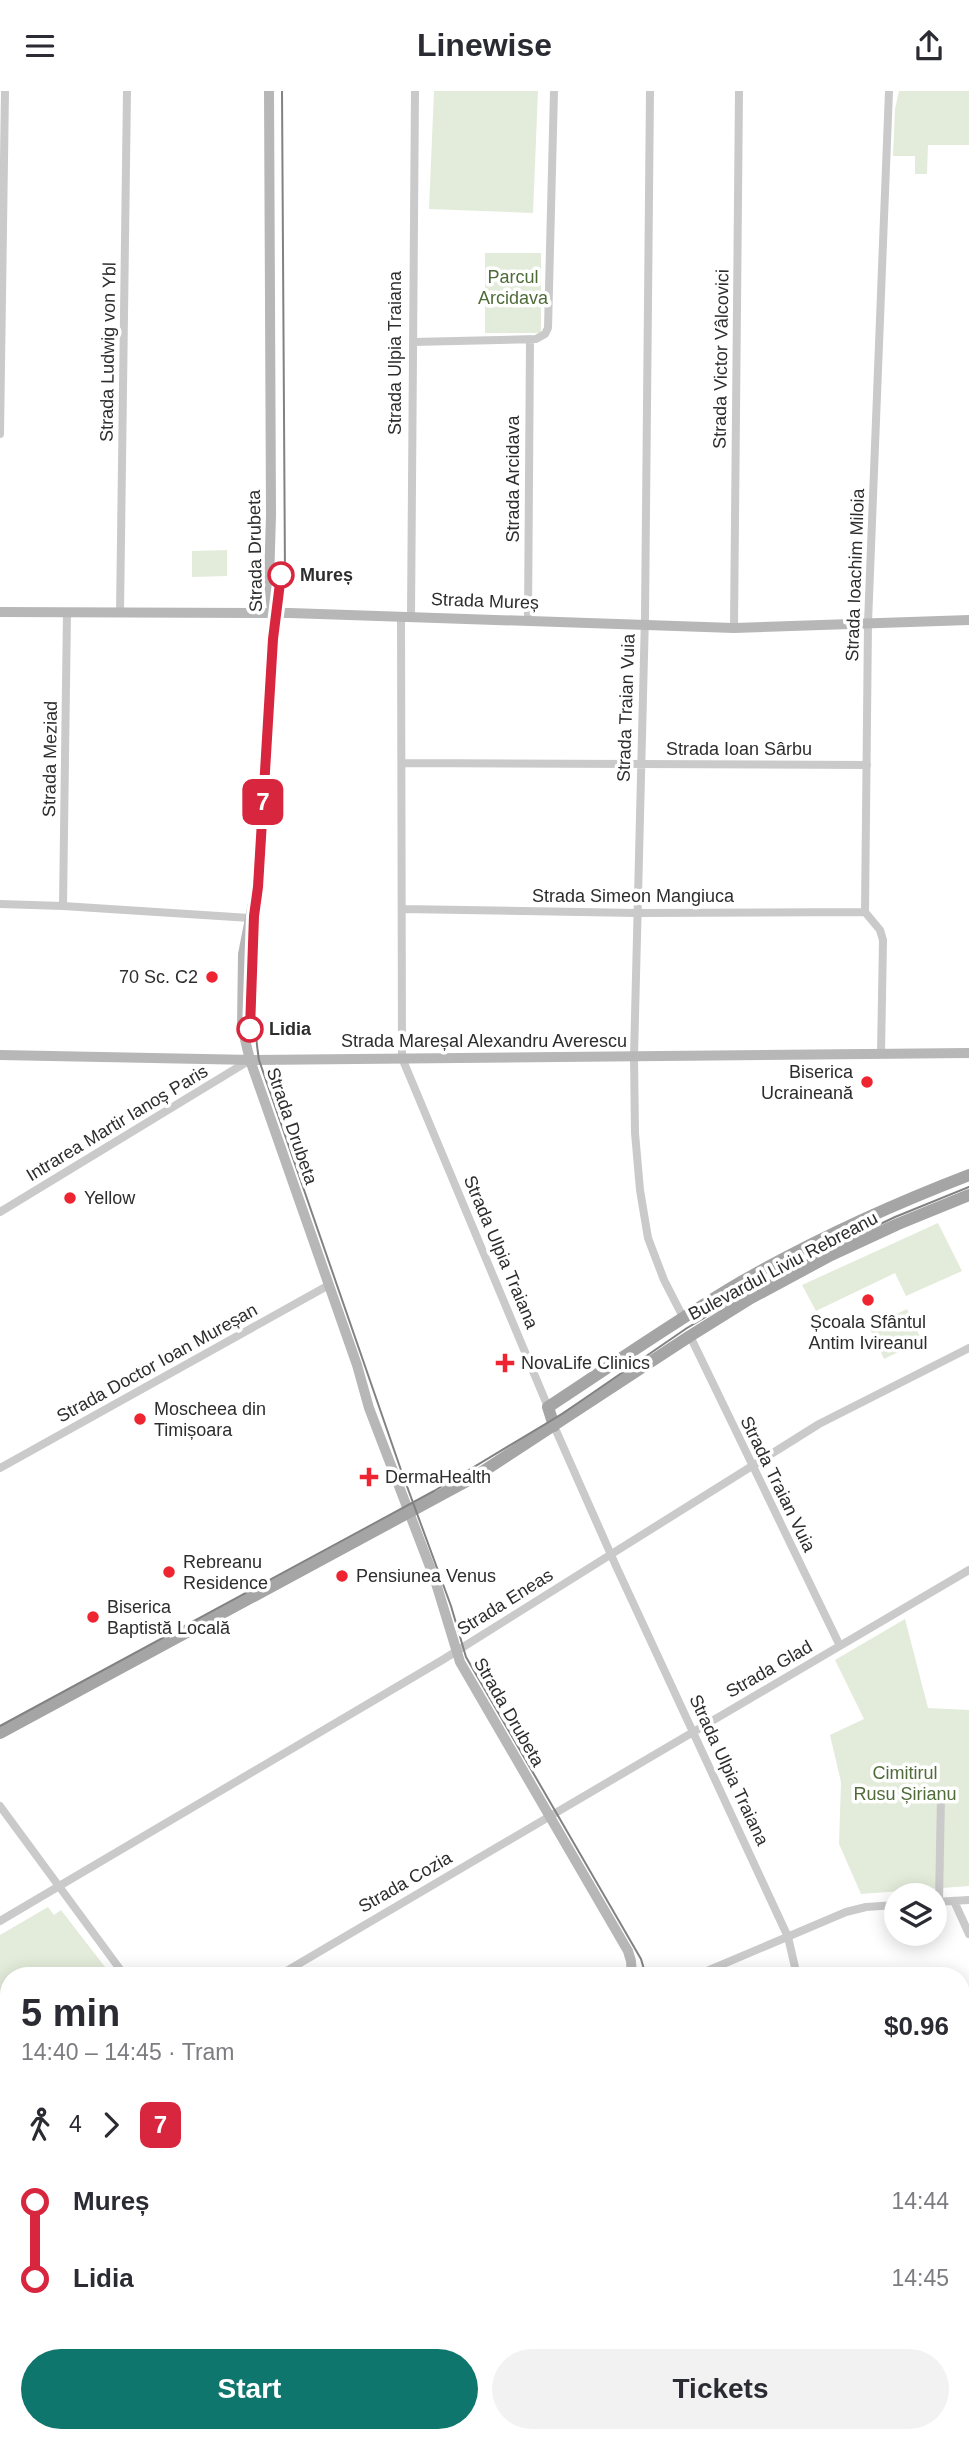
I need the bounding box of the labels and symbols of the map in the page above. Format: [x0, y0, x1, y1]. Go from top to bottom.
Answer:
street label: Strada Ludwig von Ybl [96, 262, 120, 442]
park label: Parcul Arcidava [478, 267, 549, 308]
street label: Strada Victor Vâlcovici [709, 269, 733, 449]
street label: Strada Ulpia Traiana [385, 270, 405, 435]
street label: Strada Arcidava [503, 414, 523, 543]
street label: Strada Ioachim Miloia [842, 487, 868, 662]
street label: Strada Drubeta [244, 489, 266, 612]
marker: Mureș [268, 562, 294, 588]
place label: Mureș [300, 565, 353, 585]
street label: Strada Mureș [431, 589, 539, 613]
street label: Strada Traian Vuia [613, 632, 639, 783]
street label: Strada Meziad [39, 701, 61, 817]
street label: Strada Ioan Sârbu [666, 739, 812, 759]
line badge: 7 [240, 779, 286, 825]
street label: Strada Simeon Mangiuca [532, 886, 735, 906]
place label: 70 Sc. C2 [119, 967, 198, 987]
marker: 70 Sc. C2 [204, 969, 220, 985]
marker: Lidia [237, 1016, 263, 1042]
place label: Lidia [269, 1019, 312, 1039]
street label: Strada Mareșal Alexandru Averescu [341, 1031, 627, 1051]
street label: Intrarea Martir Ianoș Paris [23, 1061, 211, 1185]
place label: Biserica Ucraineană [761, 1062, 854, 1103]
street label: Strada Drubeta [263, 1065, 322, 1188]
marker: Biserica Ucraineană [859, 1074, 875, 1090]
street label: Strada Ulpia Traiana [460, 1173, 543, 1332]
place label: Yellow [84, 1188, 136, 1208]
marker: Yellow [62, 1190, 78, 1206]
street label: Bulevardul Liviu Rebreanu [685, 1208, 881, 1324]
marker: Școala Sfântul Antim Ivireanul [860, 1292, 876, 1308]
street label: Strada Doctor Ioan Mureșan [53, 1299, 261, 1427]
place label: Școala Sfântul Antim Ivireanul [808, 1312, 928, 1353]
marker: NovaLife Clinics [495, 1353, 515, 1373]
place label: NovaLife Clinics [521, 1353, 650, 1373]
place label: Moscheea din Timișoara [154, 1399, 266, 1440]
marker: Moscheea din Timișoara [132, 1411, 148, 1427]
street label: Strada Traian Vuia [736, 1413, 820, 1556]
marker: DermaHealth [359, 1467, 379, 1487]
place label: DermaHealth [385, 1467, 491, 1487]
place label: Rebreanu Residence [183, 1552, 268, 1593]
marker: Rebreanu Residence [161, 1564, 177, 1580]
street label: Strada Eneas [453, 1565, 557, 1639]
place label: Pensiunea Venus [356, 1566, 496, 1586]
marker: Pensiunea Venus [334, 1568, 350, 1584]
place label: Biserica Baptistă Locală [107, 1597, 231, 1638]
marker: Biserica Baptistă Locală [85, 1609, 101, 1625]
street label: Strada Glad [722, 1636, 816, 1702]
street label: Strada Drubeta [470, 1654, 549, 1771]
street label: Strada Ulpia Traiana [685, 1691, 773, 1849]
park label: Cimitirul Rusu Șirianu [853, 1763, 957, 1804]
street label: Strada Cozia [355, 1847, 456, 1917]

